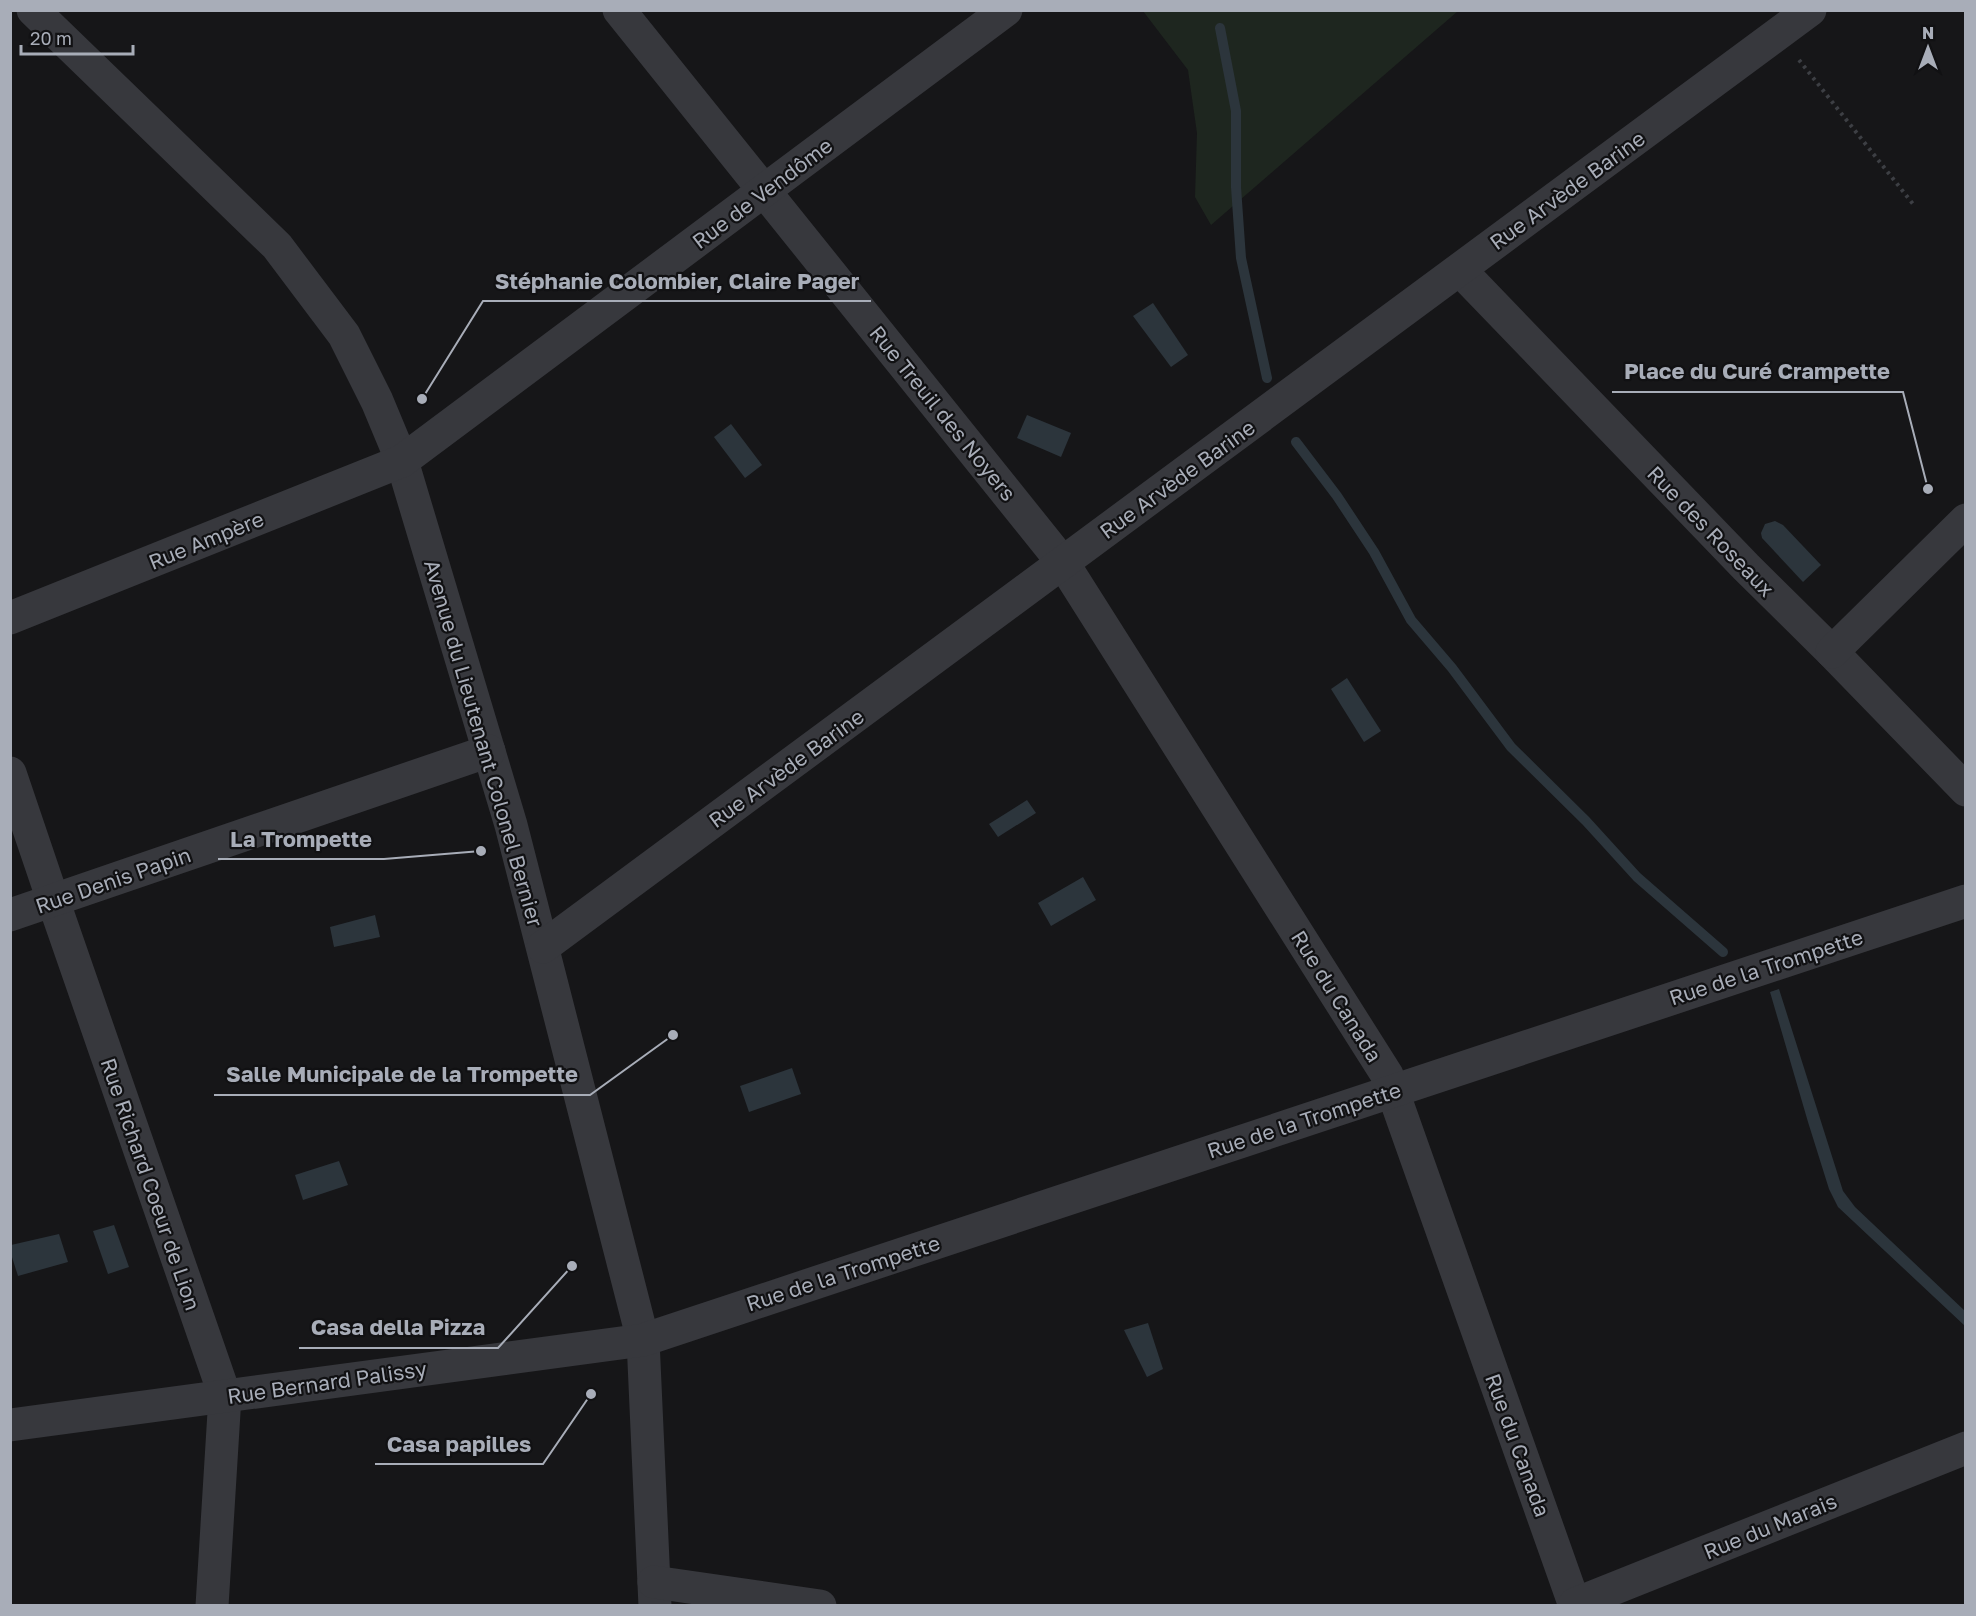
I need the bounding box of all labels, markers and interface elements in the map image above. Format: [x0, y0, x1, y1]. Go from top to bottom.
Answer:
scale bar [21, 18, 134, 56]
north arrow [1898, 18, 1958, 78]
text: N [1922, 23, 1934, 43]
text: 20 m [30, 27, 72, 49]
street label: Rue Arvède Barine [1484, 125, 1650, 255]
street label: Rue de Vendôme [687, 132, 837, 254]
callout: Stéphanie Colombier, Claire Pager [483, 261, 871, 301]
text: Stéphanie Colombier, Claire Pager [495, 267, 860, 294]
street label: Rue Treuil des Noyers [864, 320, 1022, 506]
callout: Place du Curé Crampette [1612, 352, 1903, 392]
text: Place du Curé Crampette [1624, 357, 1890, 384]
street label: Rue Arvède Barine [1094, 414, 1260, 544]
street label: Rue des Roseaux [1642, 460, 1780, 602]
street label: Rue Ampère [145, 505, 267, 575]
street label: Avenue du Lieutenant Colonel Bernier [419, 556, 549, 930]
street label: Rue Arvède Barine [703, 703, 869, 833]
callout: La Trompette [218, 819, 384, 859]
text: La Trompette [230, 825, 372, 852]
street label: Rue Denis Papin [32, 841, 194, 919]
street label: Rue de la Trompette [1666, 923, 1866, 1011]
street label: Rue du Canada [1286, 925, 1388, 1067]
street label: Rue Richard Coeur de Lion [96, 1055, 206, 1313]
callout: Salle Municipale de la Trompette [214, 1055, 590, 1095]
text: Salle Municipale de la Trompette [226, 1060, 578, 1087]
street label: Rue de la Trompette [1204, 1076, 1404, 1164]
street label: Rue de la Trompette [743, 1229, 943, 1317]
callout: Casa della Pizza [299, 1308, 498, 1348]
text: Casa della Pizza [311, 1313, 485, 1340]
street label: Rue Bernard Palissy [226, 1355, 429, 1409]
street label: Rue du Canada [1480, 1370, 1556, 1520]
callout: Casa papilles [375, 1424, 543, 1464]
text: Casa papilles [387, 1430, 531, 1457]
street label: Rue du Marais [1700, 1487, 1840, 1565]

